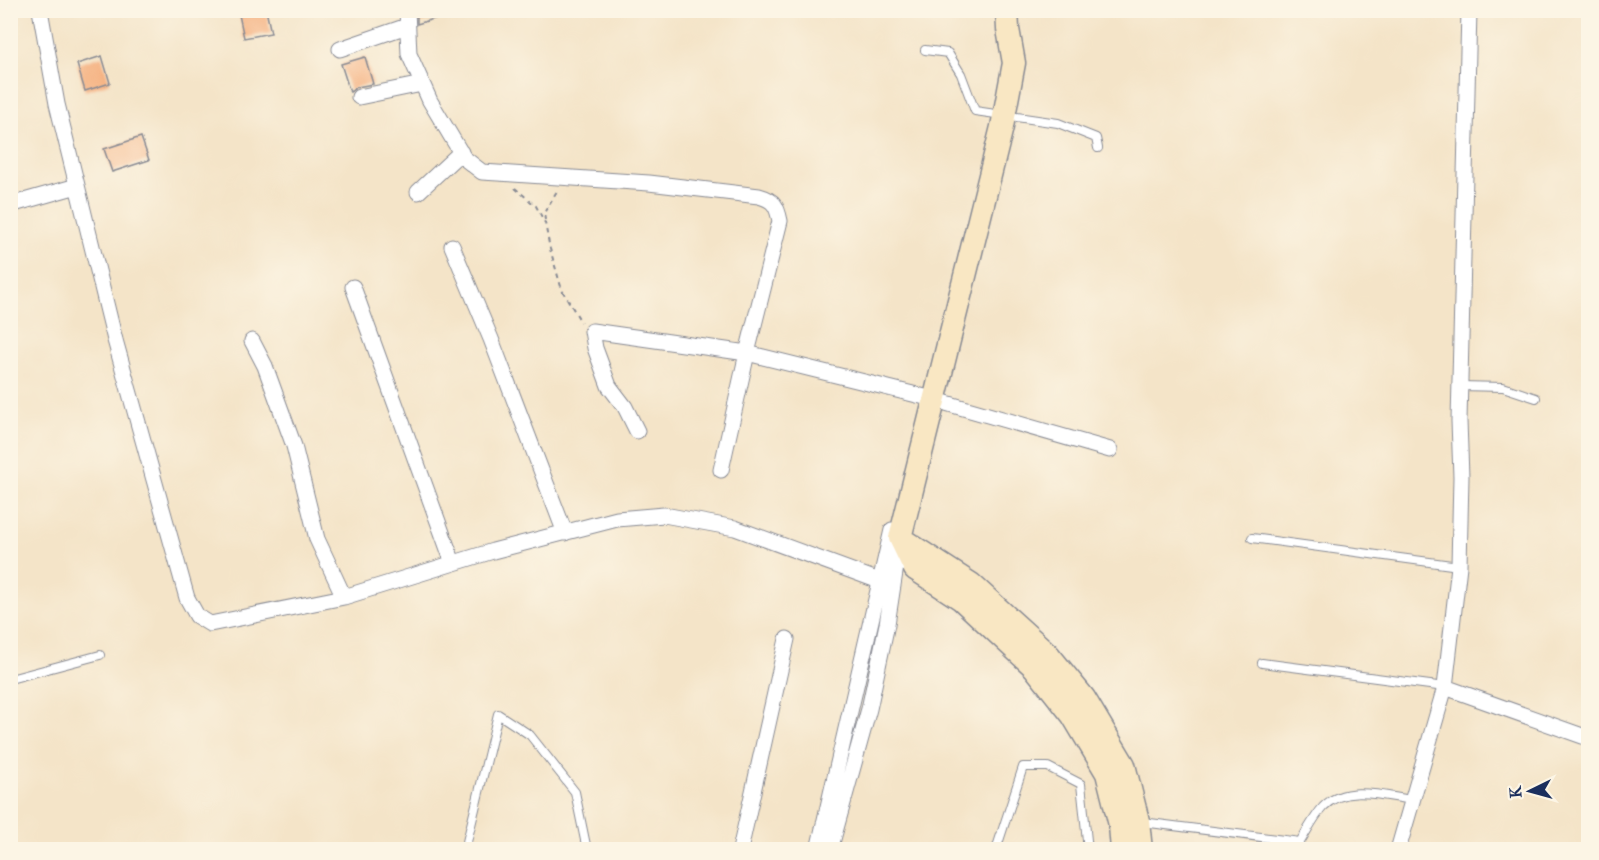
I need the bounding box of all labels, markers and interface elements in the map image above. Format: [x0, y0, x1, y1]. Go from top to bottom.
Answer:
north arrow [1500, 761, 1560, 821]
text: K [1505, 784, 1526, 799]

